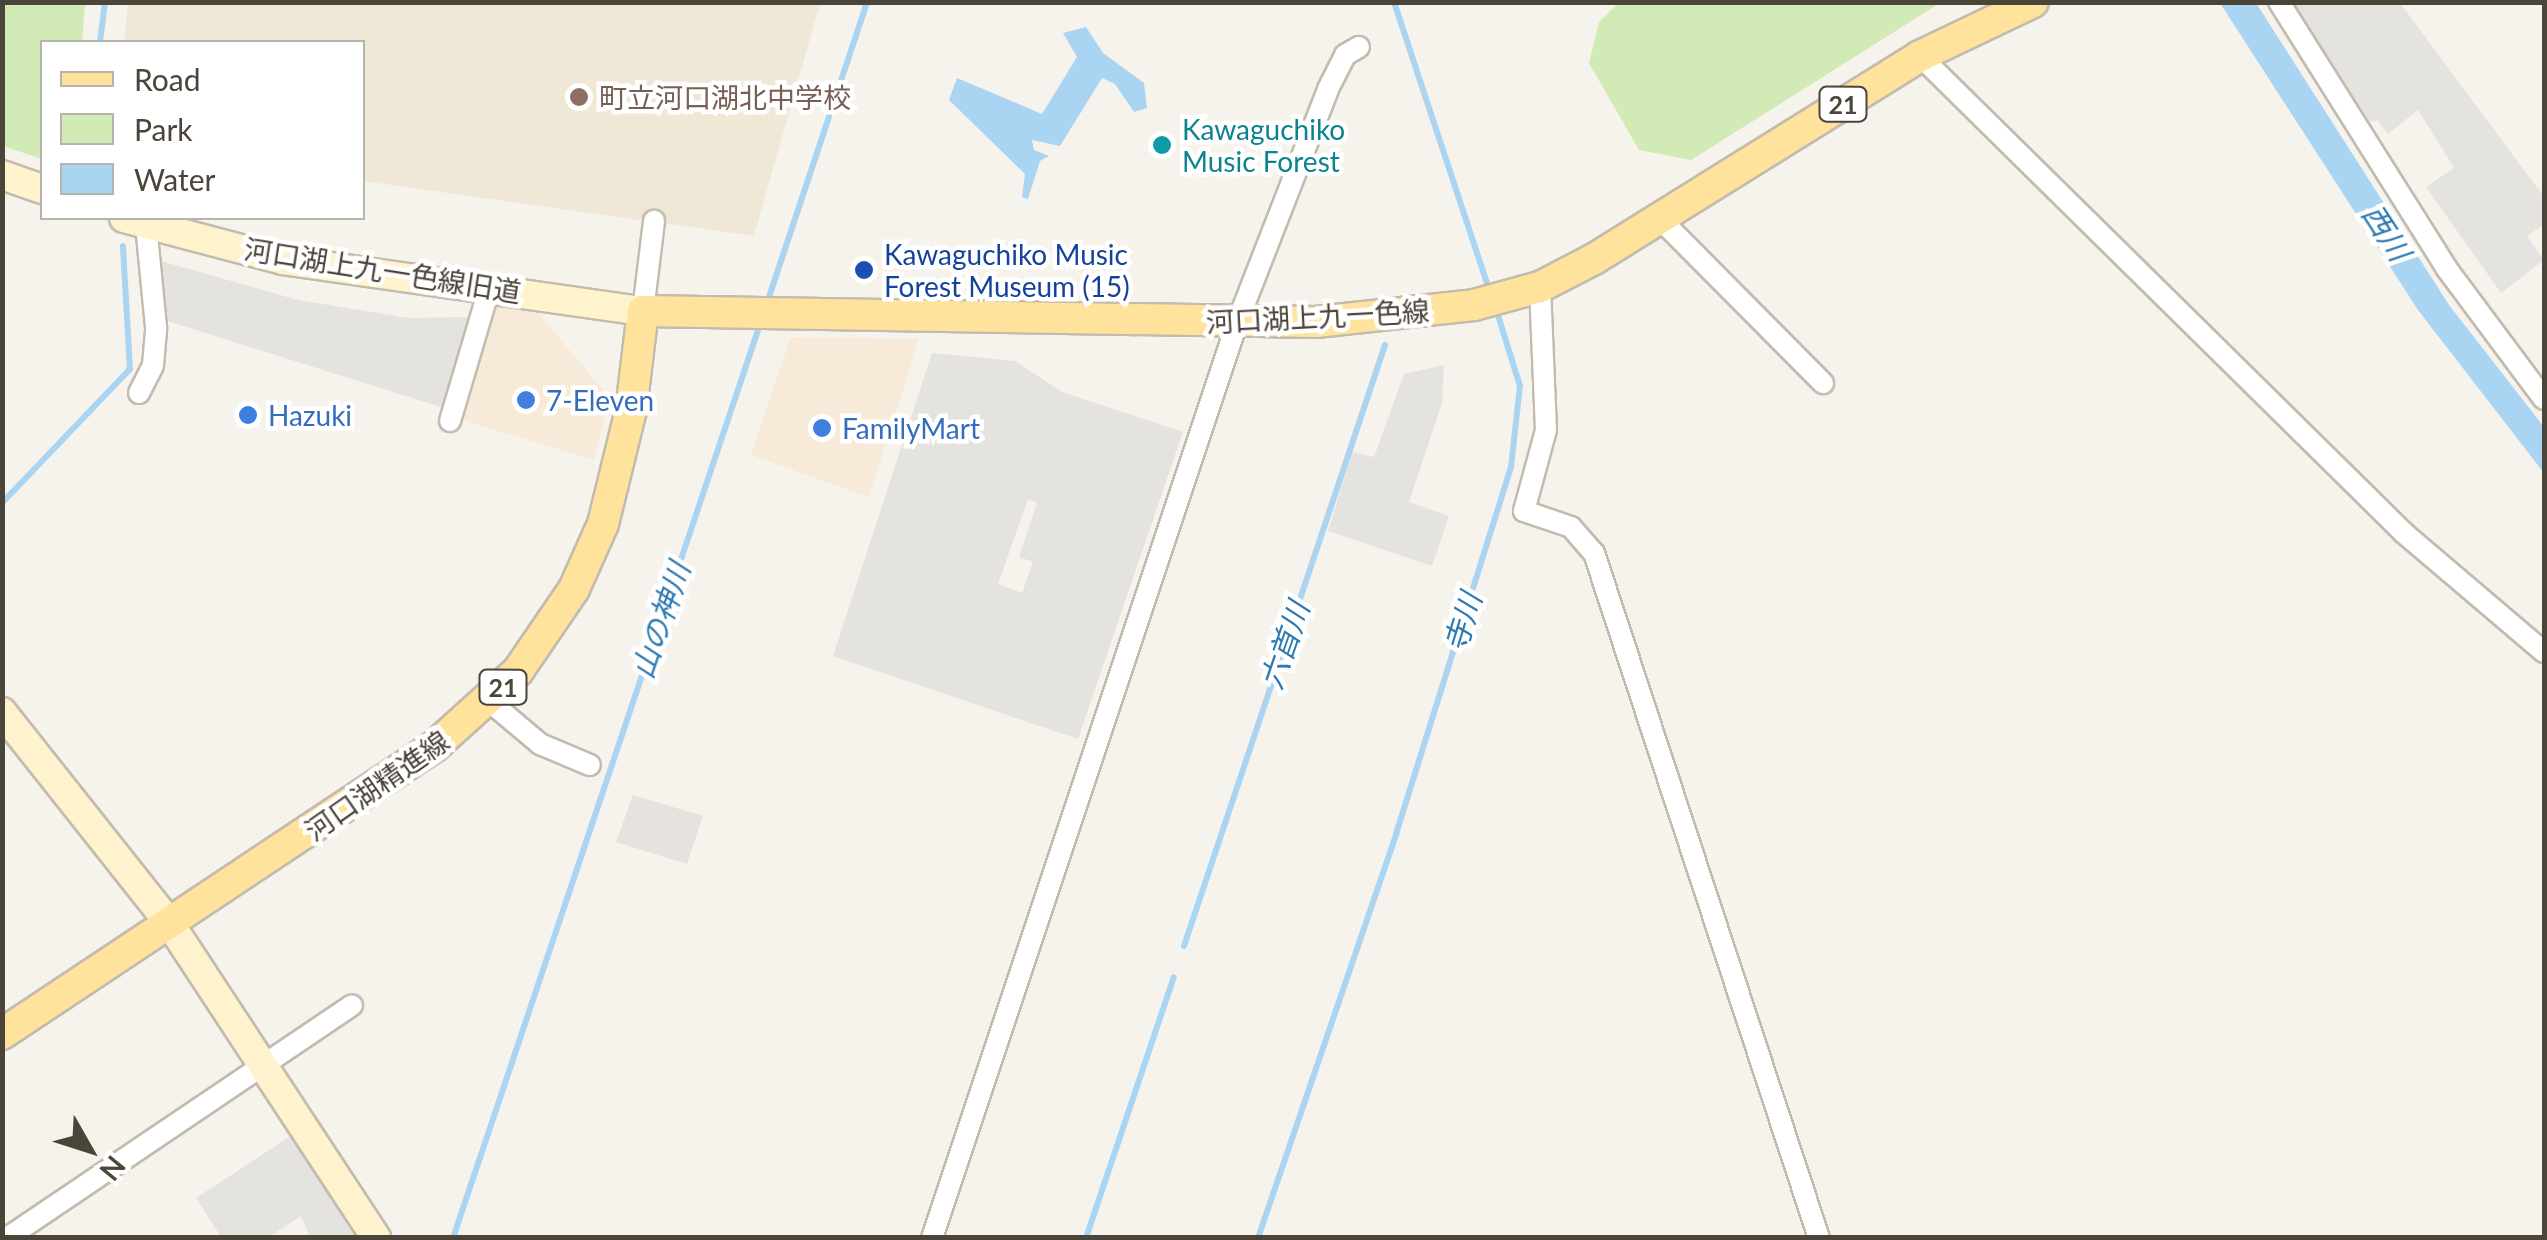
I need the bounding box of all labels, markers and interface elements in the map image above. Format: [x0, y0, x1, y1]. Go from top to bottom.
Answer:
legend [40, 40, 365, 220]
text: Road [134, 61, 201, 97]
place label: 町立河口湖北中学校 [599, 80, 851, 114]
road number: 21 [1818, 84, 1868, 124]
marker: 町立河口湖北中学校 [568, 86, 590, 108]
text: Park [134, 111, 193, 147]
place label: Kawaguchiko Music Forest [1182, 112, 1345, 178]
marker: Kawaguchiko Music Forest [1151, 134, 1173, 156]
text: Water [134, 161, 216, 197]
water label: 西川 [2356, 197, 2418, 267]
street label: 河口湖上九一色線旧道 [242, 232, 524, 308]
place label: Kawaguchiko Music Forest Museum (15) [884, 237, 1130, 303]
marker: Kawaguchiko Music Forest Museum (15) [853, 259, 875, 281]
street label: 河口湖上九一色線 [1205, 293, 1431, 339]
place label: 7-Eleven [546, 383, 654, 417]
marker: 7-Eleven [515, 389, 537, 411]
place label: Hazuki [268, 398, 352, 432]
marker: Hazuki [237, 404, 259, 426]
place label: FamilyMart [842, 411, 980, 445]
marker: FamilyMart [811, 417, 833, 439]
water label: 山の神川 [623, 557, 697, 683]
water label: 寺川 [1436, 588, 1488, 656]
water label: 六首川 [1252, 597, 1316, 693]
road number: 21 [478, 667, 528, 707]
street label: 河口湖精進線 [299, 723, 455, 847]
north arrow [40, 1100, 140, 1200]
text: N [93, 1150, 133, 1188]

